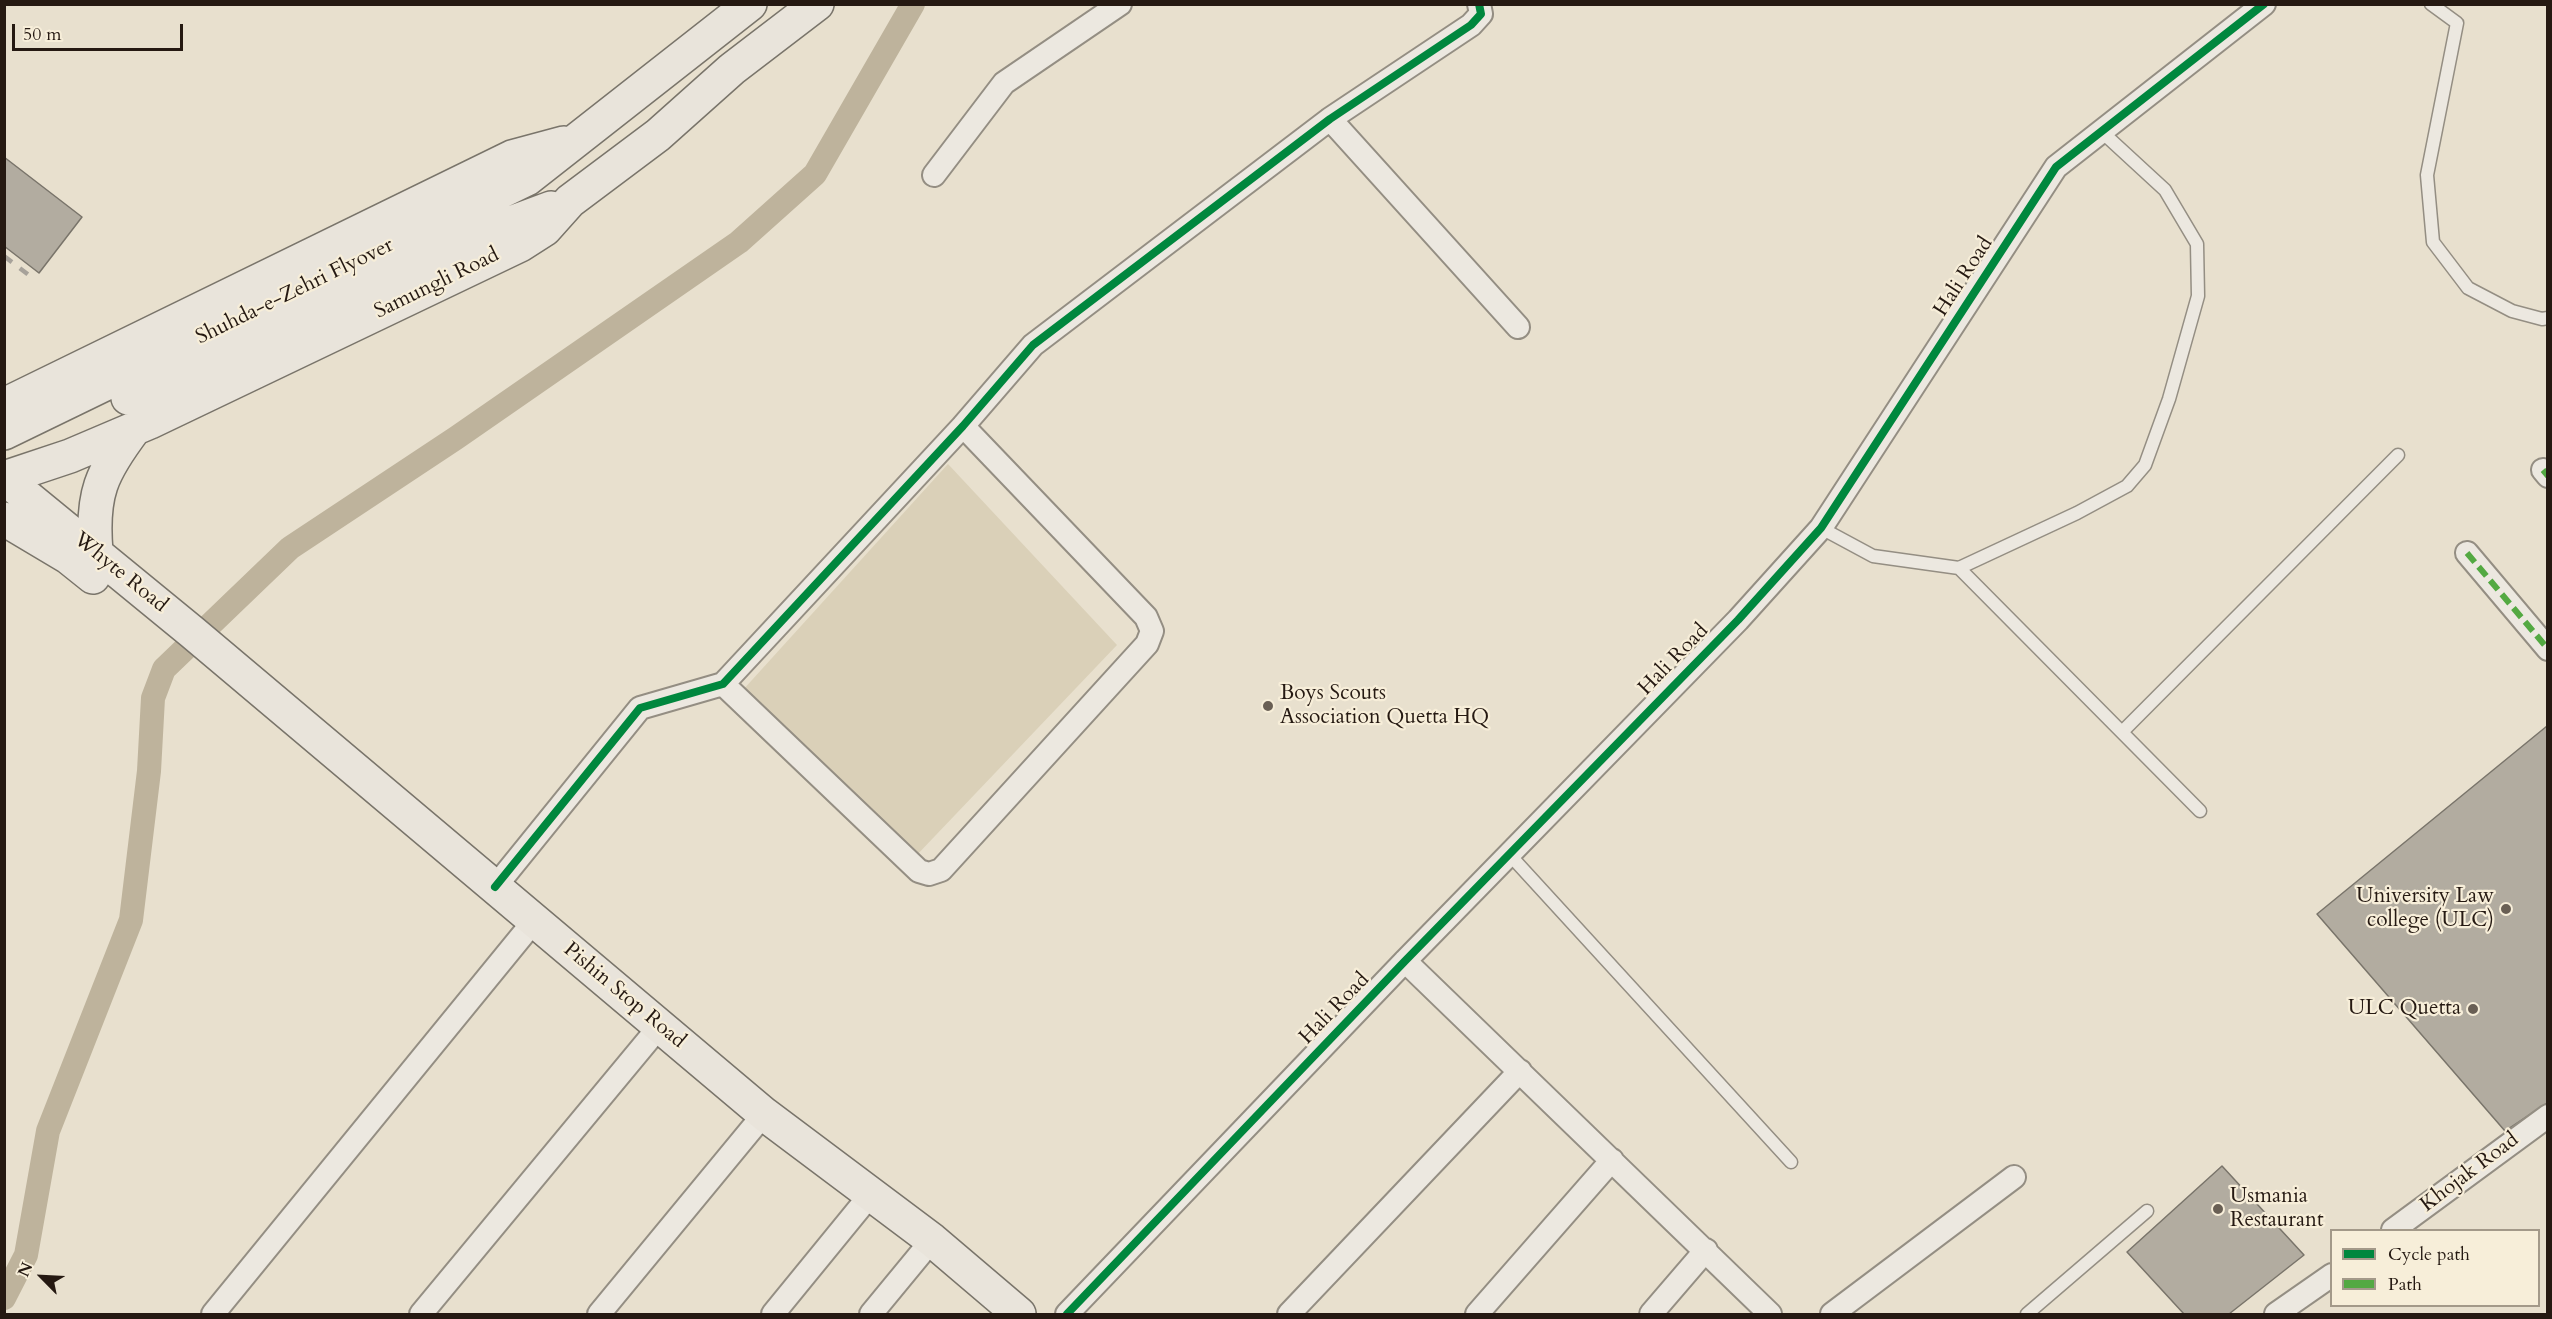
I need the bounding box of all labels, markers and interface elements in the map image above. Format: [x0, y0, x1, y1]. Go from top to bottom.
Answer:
scale bar [15, 12, 186, 50]
text: 50 m [23, 22, 62, 47]
street label: Shuhda-e-Zehri Flyover [192, 233, 398, 351]
street label: Hali Road [1929, 233, 1999, 321]
street label: Samungli Road [371, 243, 503, 325]
street label: Whyte Road [68, 527, 172, 619]
street label: Hali Road [1634, 619, 1714, 701]
place label: Boys Scouts Association Quetta HQ [1280, 681, 1489, 731]
marker: Boys Scouts Association Quetta HQ [1261, 699, 1275, 713]
place label: University Law college (ULC) [2356, 884, 2494, 934]
marker: University Law college (ULC) [2499, 902, 2513, 916]
street label: Pishin Stop Road [558, 938, 690, 1054]
street label: Hali Road [1295, 968, 1375, 1050]
place label: ULC Quetta [2348, 996, 2461, 1022]
marker: ULC Quetta [2466, 1002, 2480, 1016]
street label: Khojak Road [2416, 1128, 2524, 1218]
place label: Usmania Restaurant [2230, 1184, 2324, 1234]
marker: Usmania Restaurant [2211, 1202, 2225, 1216]
legend [2330, 1229, 2540, 1307]
text: Cycle path [2388, 1242, 2470, 1267]
north arrow [12, 1247, 72, 1307]
text: N [13, 1259, 38, 1281]
text: Path [2388, 1272, 2422, 1297]

